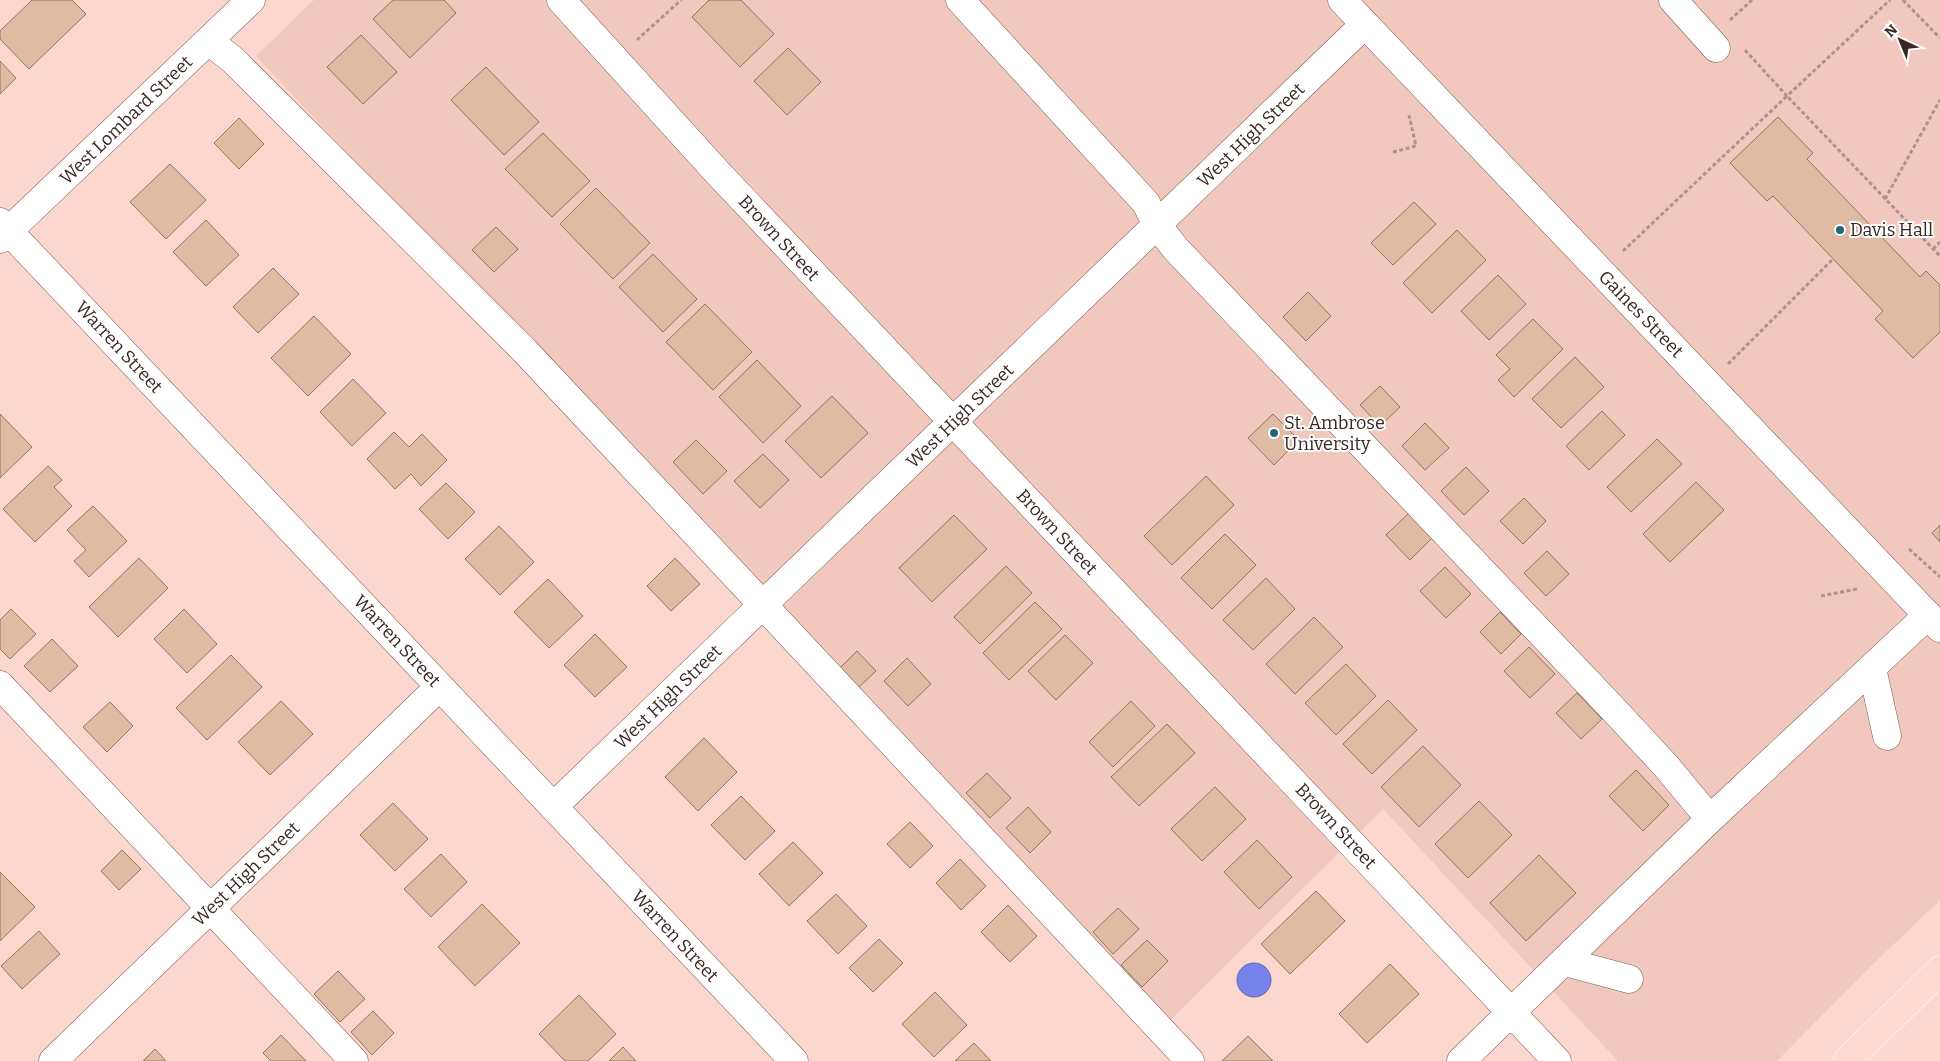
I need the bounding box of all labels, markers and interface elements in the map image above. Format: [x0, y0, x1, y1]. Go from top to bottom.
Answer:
north arrow [1875, 15, 1925, 65]
text: N [1882, 21, 1901, 41]
street label: West Lombard Street [55, 51, 197, 189]
street label: West High Street [1193, 78, 1310, 192]
street label: Brown Street [734, 191, 825, 286]
place label: Davis Hall [1850, 219, 1933, 241]
marker: Davis Hall [1834, 224, 1846, 236]
street label: Gaines Street [1594, 266, 1688, 362]
street label: Warren Street [71, 296, 168, 398]
street label: West High Street [902, 359, 1019, 473]
place label: St. Ambrose University [1284, 412, 1385, 455]
marker: St. Ambrose University [1268, 427, 1280, 439]
street label: Brown Street [1012, 485, 1103, 580]
street label: Warren Street [349, 590, 446, 692]
street label: West High Street [610, 640, 727, 754]
street label: Brown Street [1291, 779, 1382, 874]
street label: West High Street [188, 817, 305, 931]
street label: Warren Street [627, 885, 724, 987]

